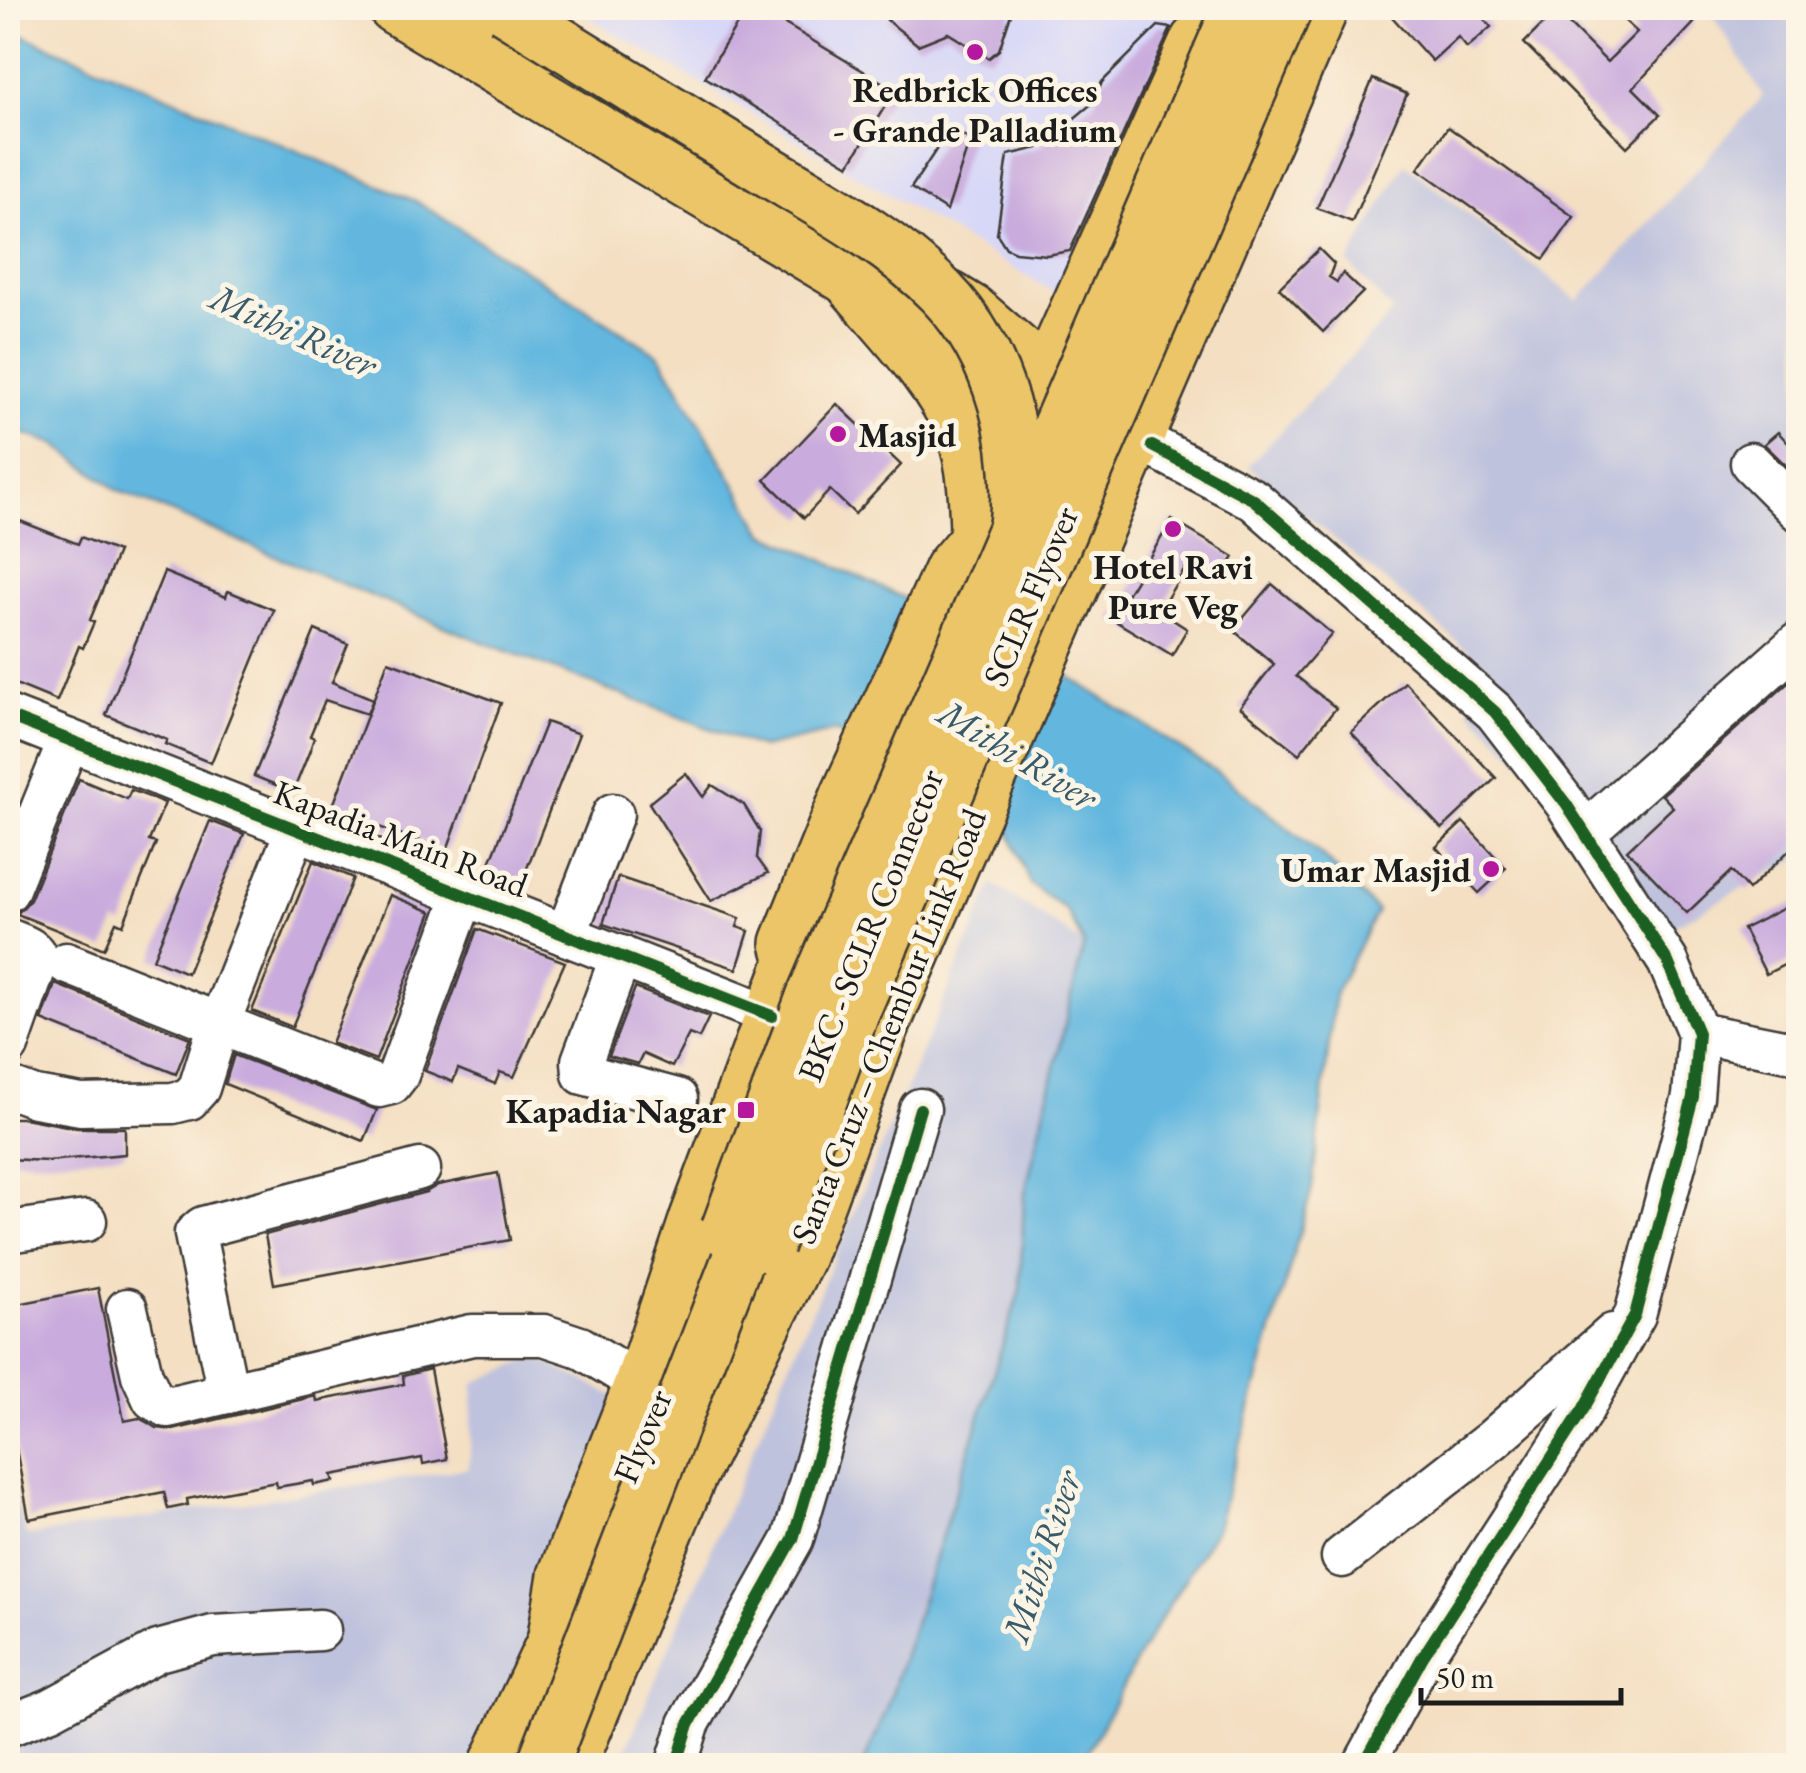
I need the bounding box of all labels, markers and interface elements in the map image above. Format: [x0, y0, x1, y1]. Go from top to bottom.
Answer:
marker: Redbrick Offices - Grande Palladium [964, 41, 986, 63]
place label: Redbrick Offices - Grande Palladium [833, 67, 1117, 152]
water label: Mithi River [201, 271, 386, 389]
place label: Masjid [858, 412, 957, 457]
marker: Masjid [827, 423, 849, 445]
street label: SCLR Flyover [972, 499, 1088, 693]
marker: Hotel Ravi Pure Veg [1162, 518, 1184, 540]
place label: Hotel Ravi Pure Veg [1093, 544, 1253, 629]
water label: Mithi River [928, 686, 1108, 821]
street label: BKC - SCLR Connector [787, 762, 953, 1088]
street label: Kapadia Main Road [268, 769, 535, 907]
street label: Santa Cruz – Chembur Link Road [780, 802, 996, 1250]
place label: Umar Masjid [1281, 847, 1472, 892]
marker: Umar Masjid [1480, 858, 1502, 880]
place label: Kapadia Nagar [506, 1088, 726, 1133]
marker: Kapadia Nagar [735, 1099, 757, 1121]
street label: Flyover [602, 1382, 682, 1490]
water label: Mithi River [990, 1463, 1092, 1650]
scale bar [1421, 1643, 1621, 1705]
text: 50 m [1436, 1658, 1494, 1697]

